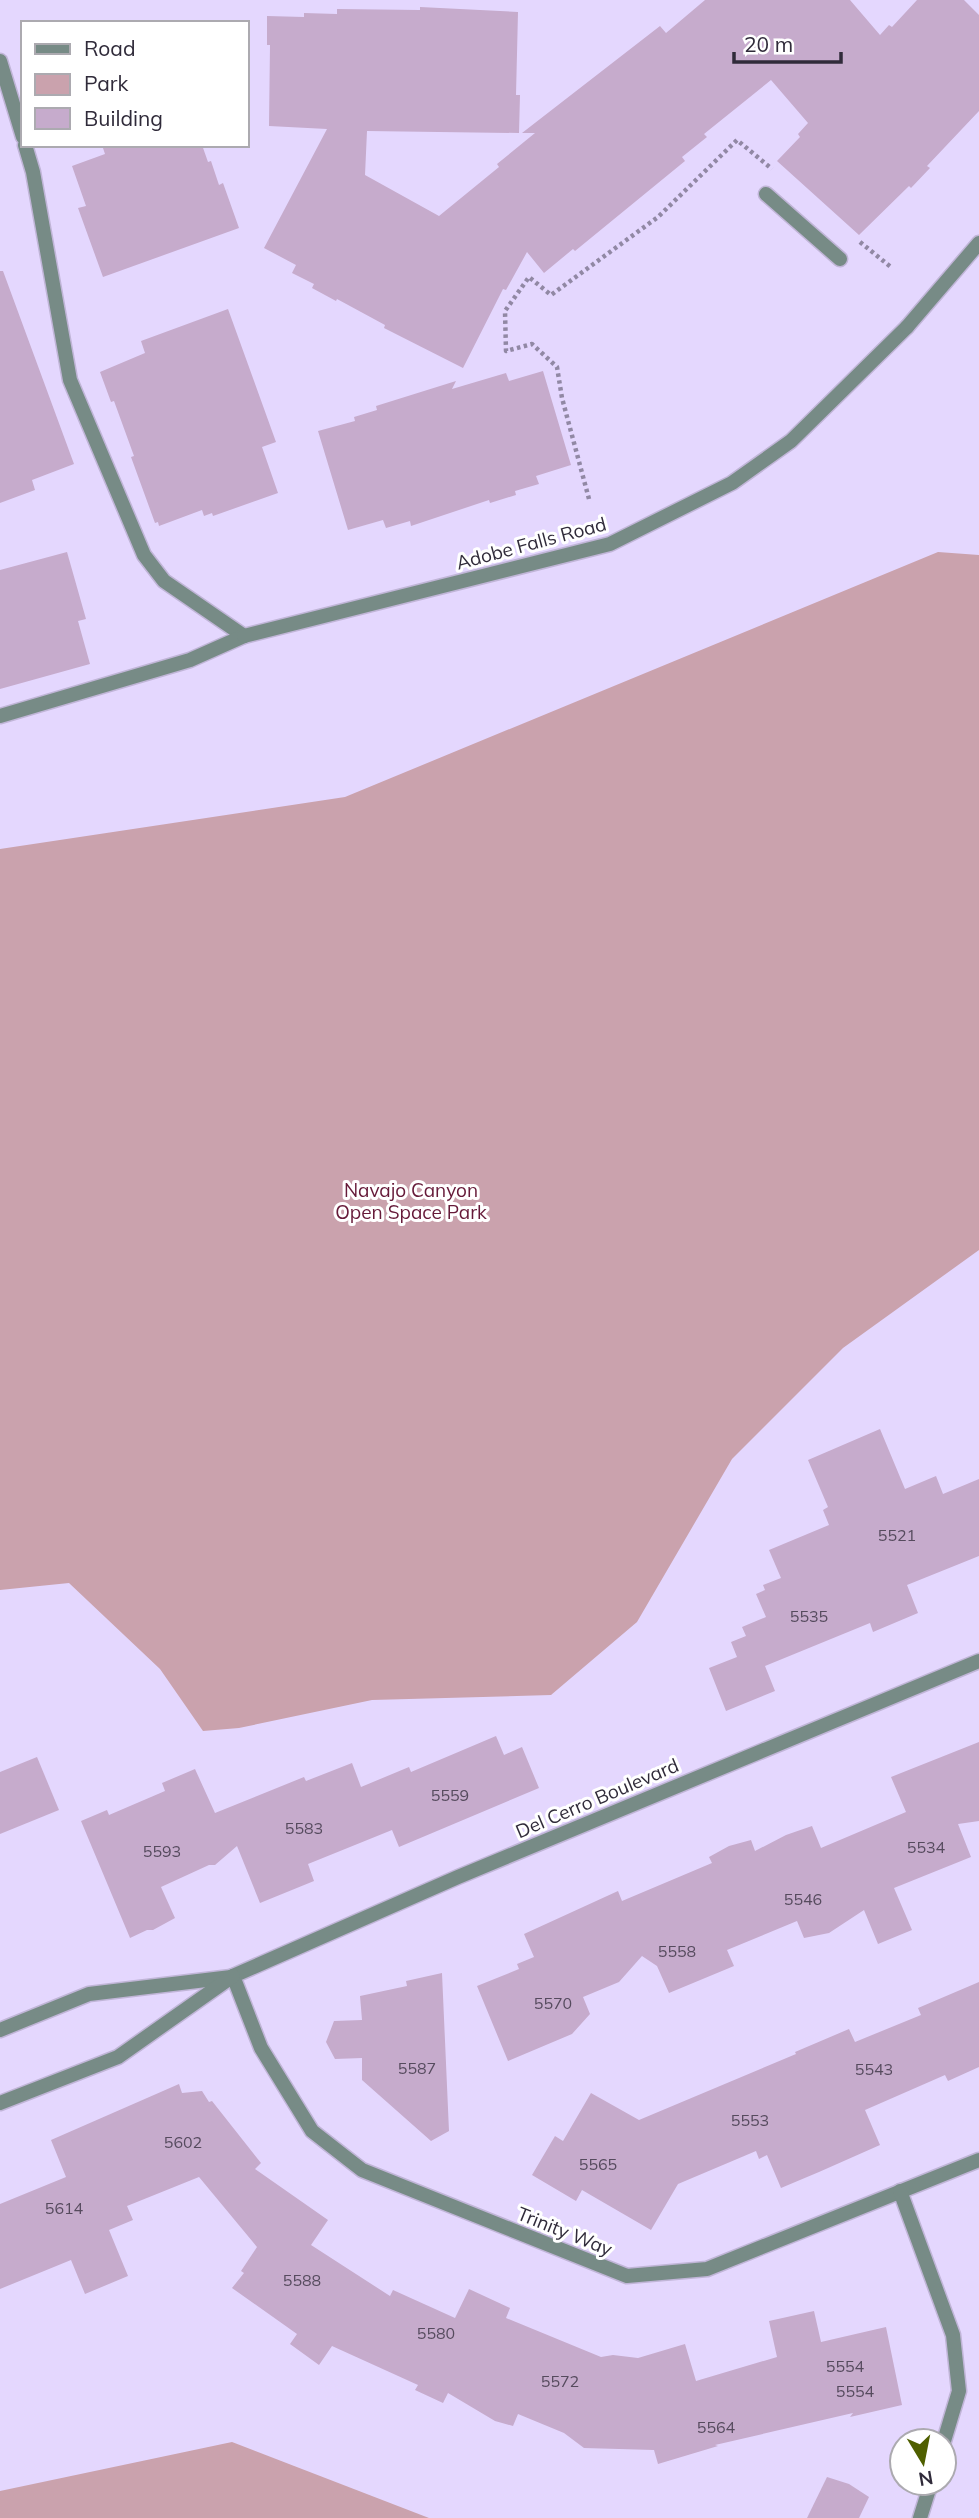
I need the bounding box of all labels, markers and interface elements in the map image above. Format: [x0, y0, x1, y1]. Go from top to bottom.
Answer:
legend [21, 21, 248, 147]
scale bar [734, 21, 841, 65]
text: 20 m [744, 31, 793, 57]
text: Road [84, 35, 135, 61]
text: Park [84, 70, 128, 96]
text: Building [84, 105, 163, 131]
street label: Adobe Falls Road [453, 511, 609, 575]
park label: Navajo Canyon Open Space Park [335, 1178, 487, 1224]
house number: 5521 [878, 1525, 916, 1545]
house number: 5535 [790, 1606, 828, 1626]
street label: Del Cerro Boulevard [512, 1753, 682, 1843]
house number: 5559 [431, 1785, 469, 1805]
house number: 5583 [285, 1818, 323, 1838]
house number: 5534 [907, 1837, 946, 1857]
house number: 5593 [143, 1841, 181, 1861]
house number: 5546 [784, 1889, 822, 1909]
house number: 5558 [658, 1941, 696, 1961]
house number: 5570 [534, 1993, 572, 2013]
house number: 5587 [398, 2058, 436, 2078]
house number: 5543 [855, 2059, 893, 2079]
house number: 5553 [731, 2110, 769, 2130]
house number: 5602 [164, 2132, 202, 2152]
house number: 5565 [579, 2154, 617, 2174]
house number: 5614 [45, 2198, 84, 2218]
street label: Trinity Way [514, 2201, 616, 2261]
house number: 5588 [283, 2270, 321, 2290]
house number: 5580 [417, 2323, 455, 2343]
house number: 5554 [826, 2356, 865, 2376]
house number: 5572 [541, 2371, 579, 2391]
house number: 5554 [836, 2381, 875, 2401]
house number: 5564 [697, 2417, 736, 2437]
north arrow [888, 2427, 958, 2497]
text: N [917, 2466, 935, 2492]

